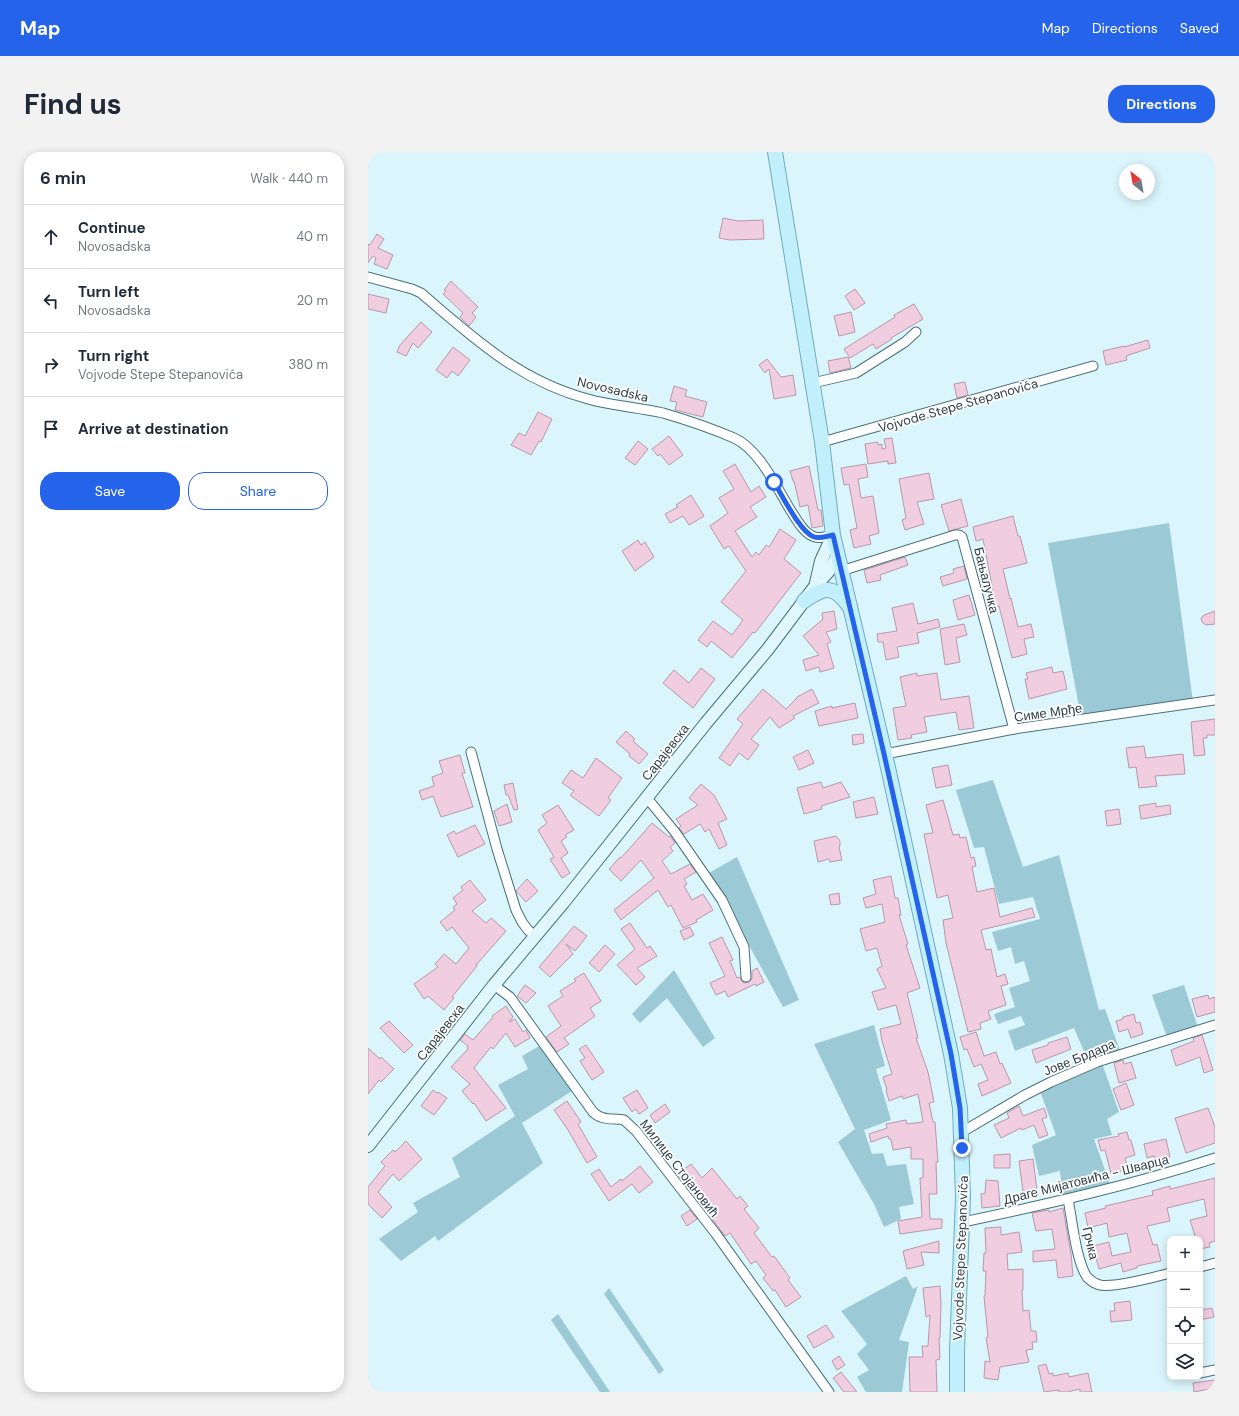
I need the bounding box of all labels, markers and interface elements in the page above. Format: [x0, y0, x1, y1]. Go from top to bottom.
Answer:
text: Map [20, 16, 60, 41]
text: Map [1042, 19, 1070, 37]
text: Directions [1092, 19, 1158, 37]
text: Saved [1180, 19, 1219, 37]
button: Directions [1108, 85, 1215, 123]
text: Find us [24, 86, 122, 123]
north arrow [1119, 164, 1155, 200]
text: 6 min [40, 167, 86, 189]
text: Walk · 440 m [250, 170, 328, 187]
text: Continue [78, 218, 146, 238]
icon: ahead [40, 226, 62, 248]
text: 40 m [296, 228, 328, 245]
text: Novosadska [78, 238, 150, 255]
text: Turn left [78, 282, 139, 302]
icon: left [40, 290, 62, 312]
text: 20 m [297, 292, 328, 309]
text: Novosadska [78, 302, 150, 319]
text: Turn right [78, 346, 149, 366]
icon: right [40, 354, 62, 376]
text: 380 m [288, 356, 328, 373]
text: Vojvode Stepe Stepanovića [78, 366, 243, 383]
street label: Novosadska [576, 373, 650, 406]
street label: Vojvode Stepe Stepanovića [876, 375, 1040, 436]
icon: arrive [40, 418, 62, 440]
text: Arrive at destination [78, 419, 229, 439]
button: Save [40, 472, 180, 510]
button: Share [188, 472, 328, 510]
route start [765, 473, 783, 491]
street label: Бањалучка [970, 545, 1003, 616]
street label: Симе Мрђе [1013, 699, 1083, 726]
street label: Сарајевска [638, 720, 693, 784]
street label: Сарајевска [413, 1000, 468, 1064]
street label: Јове Брдара [1041, 1035, 1118, 1080]
street label: Милице Стојановић [636, 1116, 723, 1221]
route end [953, 1139, 971, 1157]
street label: Драге Мијатовића - Шварца [1002, 1151, 1171, 1208]
street label: Vojvode Stepe Stepanovića [949, 1175, 972, 1341]
street label: Грчка [1078, 1225, 1103, 1262]
map controls [1167, 1236, 1203, 1380]
button: + [1167, 1236, 1203, 1272]
button: − [1167, 1272, 1203, 1308]
button: locate [1167, 1308, 1203, 1344]
button: layers [1167, 1344, 1203, 1380]

